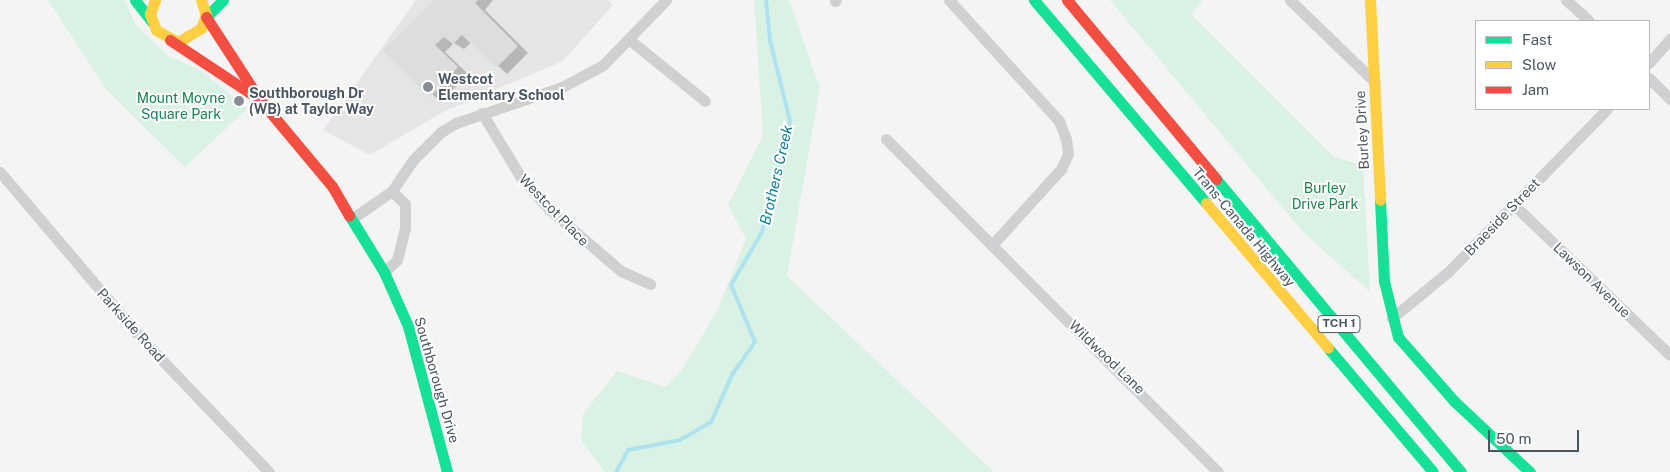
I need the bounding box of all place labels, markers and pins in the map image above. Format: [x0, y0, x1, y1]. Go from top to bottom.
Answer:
place label: Westcot Elementary School [438, 71, 565, 104]
marker: Westcot Elementary School [422, 81, 434, 93]
place label: Southborough Dr (WB) at Taylor Way [249, 85, 374, 118]
marker: Southborough Dr (WB) at Taylor Way [233, 95, 245, 107]

